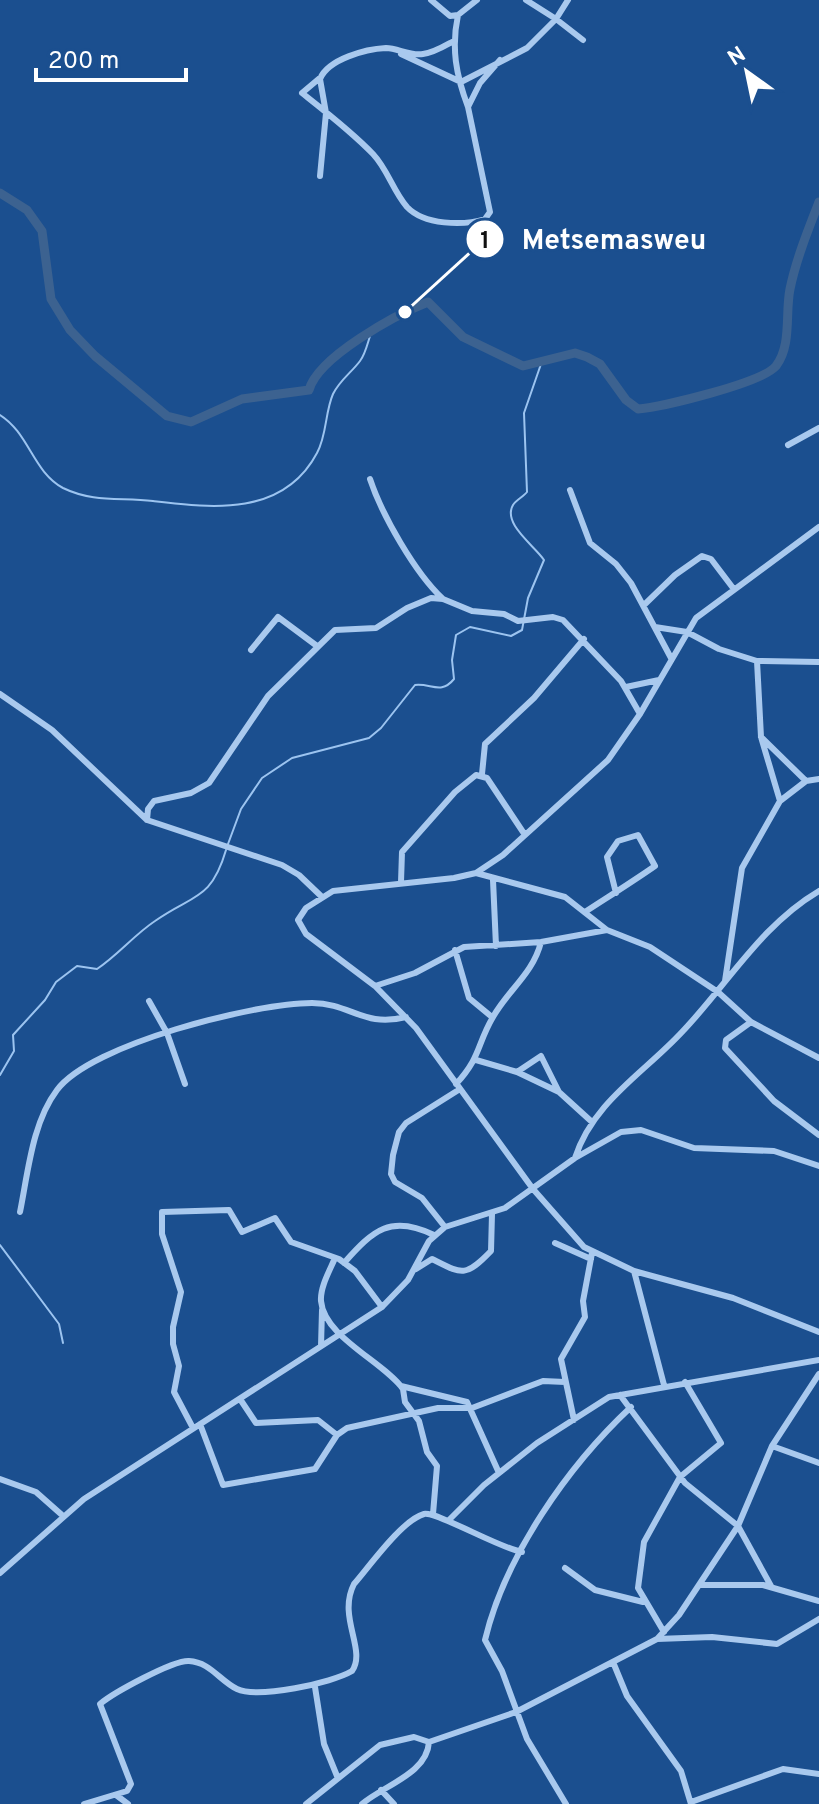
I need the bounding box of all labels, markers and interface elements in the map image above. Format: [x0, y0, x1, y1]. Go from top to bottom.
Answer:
scale bar [36, 32, 186, 82]
north arrow [707, 32, 787, 112]
text: N [723, 42, 751, 73]
text: 200 m [48, 47, 119, 77]
callout: Metsemasweu [465, 213, 722, 265]
text: Metsemasweu [522, 224, 706, 260]
text: 1 [480, 227, 490, 257]

